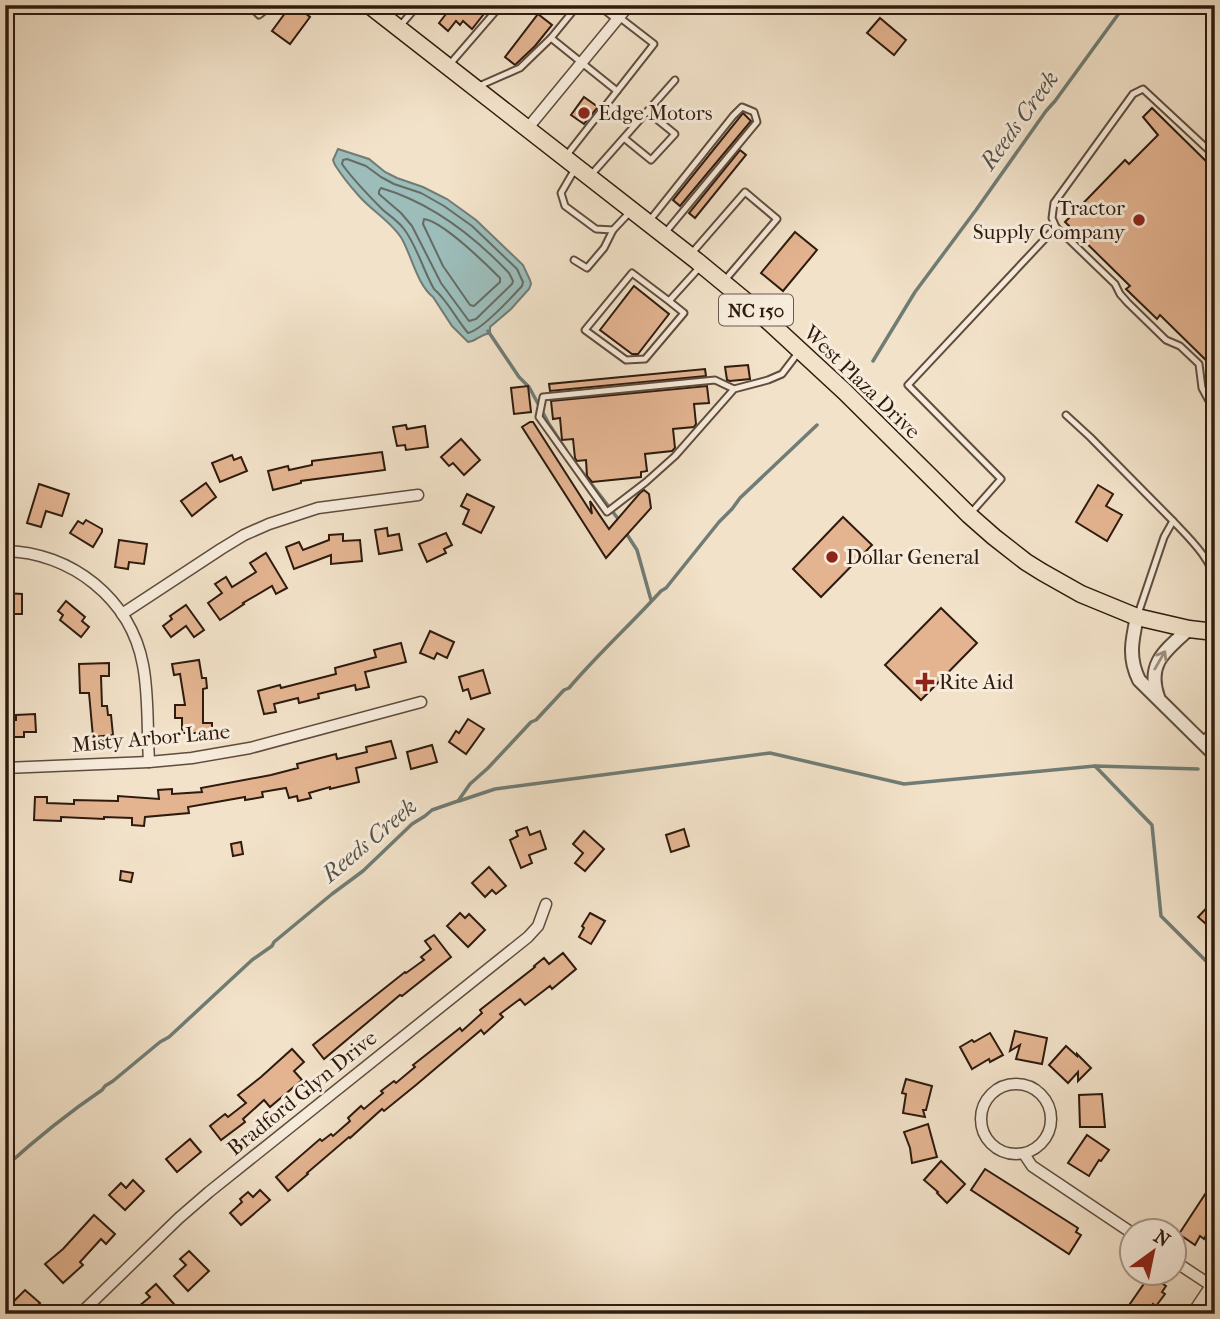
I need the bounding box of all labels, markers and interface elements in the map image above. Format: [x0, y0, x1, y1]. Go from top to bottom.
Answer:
water label: Reeds Creek [973, 66, 1064, 176]
place label: Edge Motors [598, 101, 713, 125]
marker: Edge Motors [576, 105, 592, 121]
place label: Tractor Supply Company [973, 196, 1126, 244]
marker: Tractor Supply Company [1131, 212, 1147, 228]
road number: NC 150 [719, 294, 793, 326]
street label: West Plaza Drive [798, 320, 925, 444]
place label: Dollar General [846, 545, 980, 569]
marker: Dollar General [824, 549, 840, 565]
one-way arrow [1153, 651, 1167, 671]
place label: Rite Aid [939, 670, 1014, 694]
marker: Rite Aid [917, 674, 933, 690]
street label: Misty Arbor Lane [71, 719, 231, 757]
water label: Reeds Creek [315, 793, 422, 889]
street label: Bradford Glyn Drive [223, 1026, 381, 1160]
north arrow [1118, 1218, 1188, 1288]
text: N [1150, 1225, 1174, 1252]

